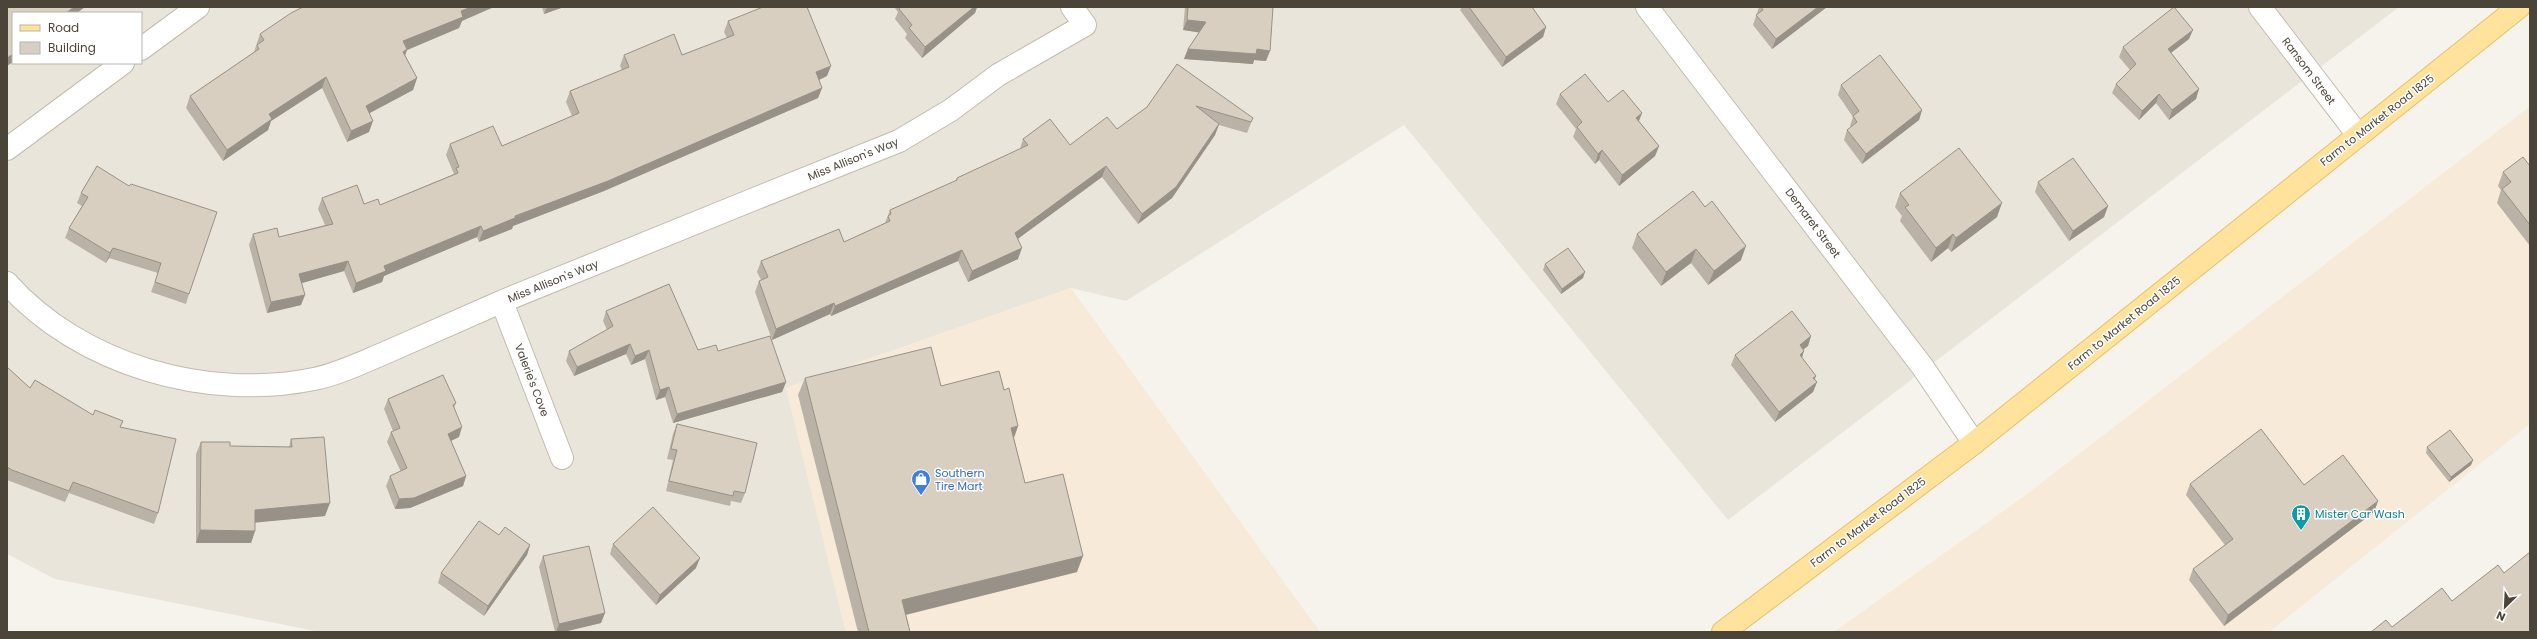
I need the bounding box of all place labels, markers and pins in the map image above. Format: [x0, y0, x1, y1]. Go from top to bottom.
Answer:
place label: Southern Tire Mart [935, 465, 985, 494]
shop icon: Southern Tire Mart [910, 468, 932, 496]
building icon: Mister Car Wash [2290, 503, 2312, 531]
place label: Mister Car Wash [2315, 506, 2405, 522]

